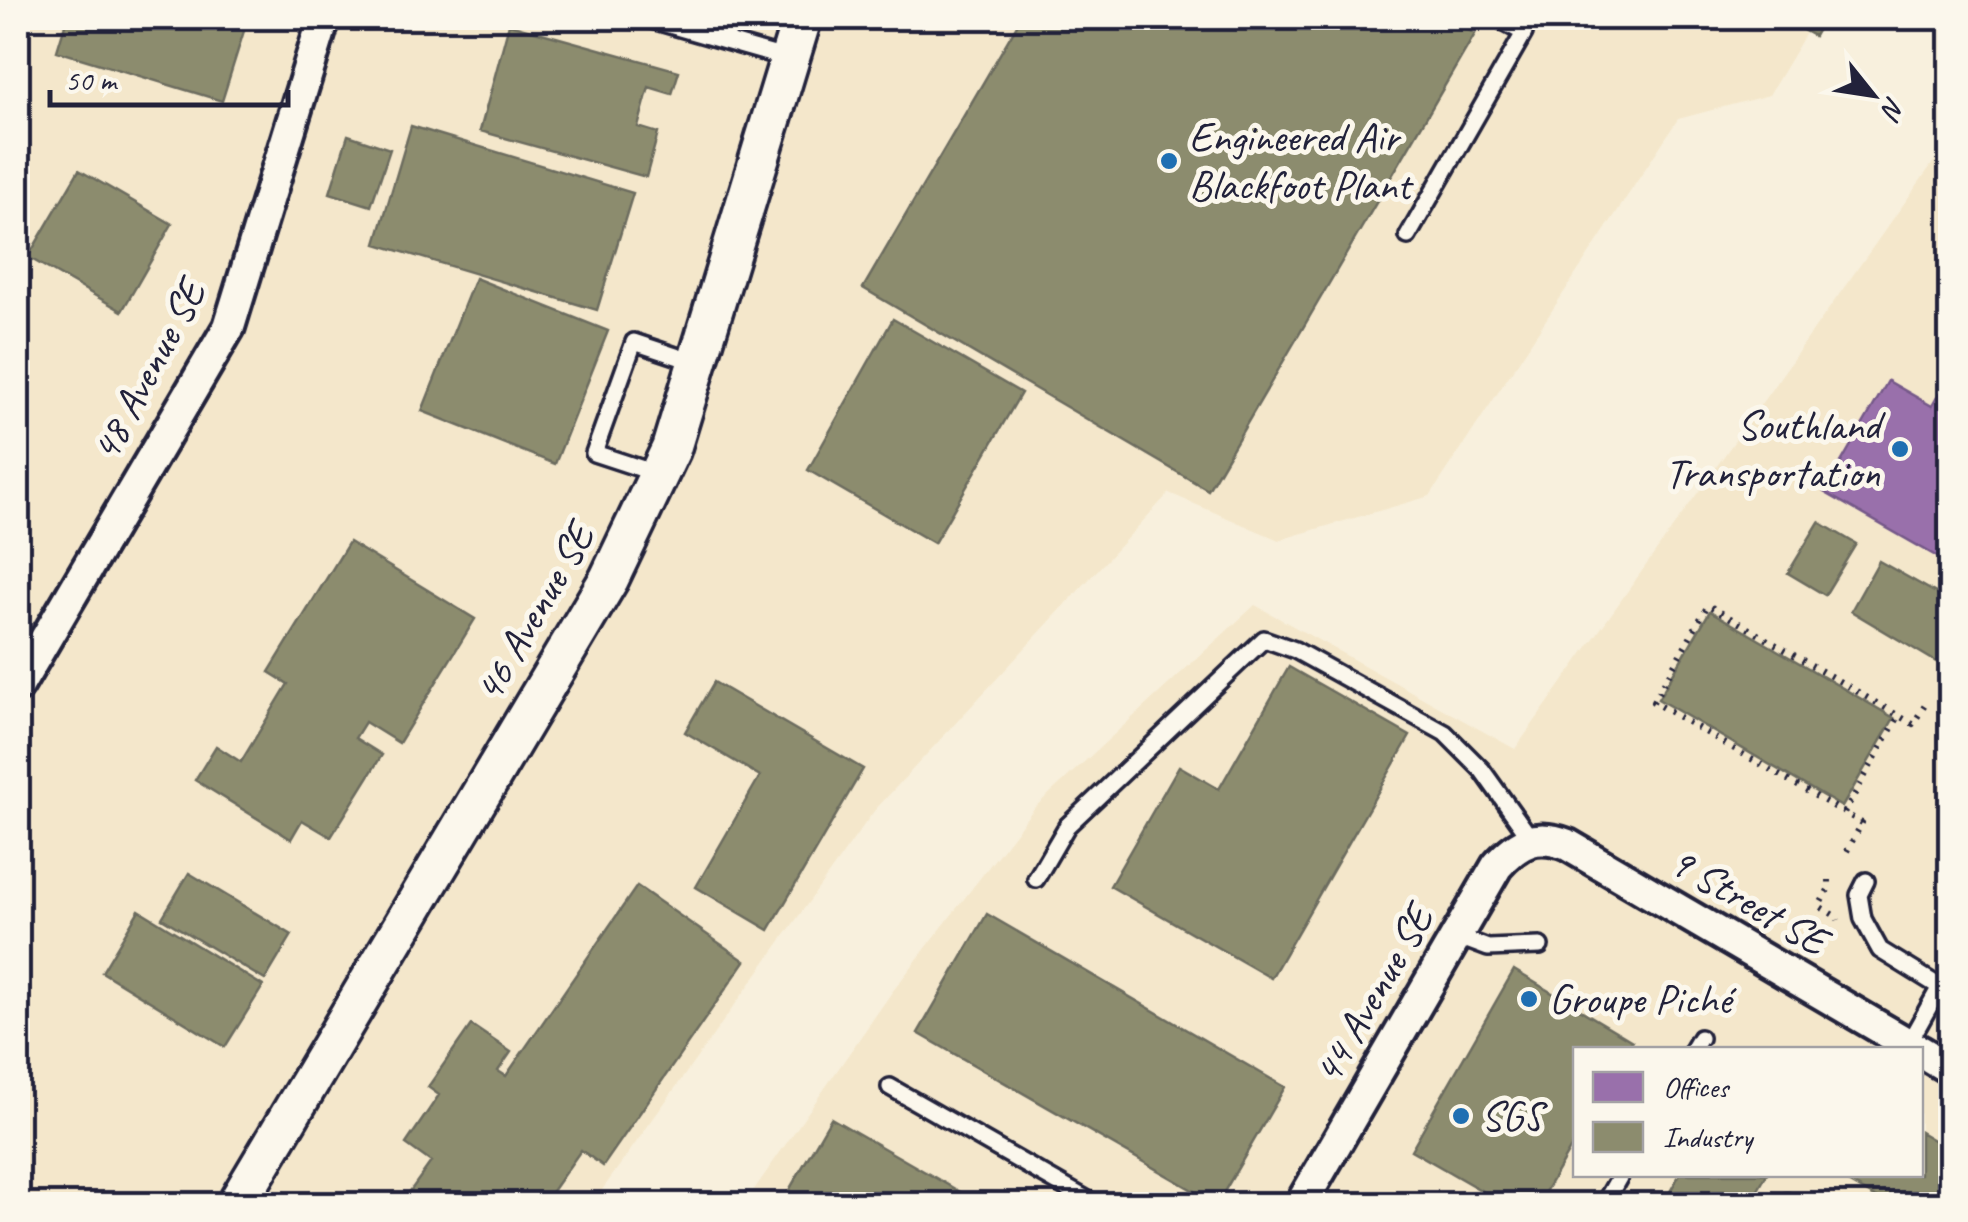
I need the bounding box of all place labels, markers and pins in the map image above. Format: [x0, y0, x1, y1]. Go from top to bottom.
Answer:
place label: Engineered Air Blackfoot Plant [1189, 111, 1415, 212]
marker: Engineered Air Blackfoot Plant [1158, 150, 1180, 172]
place label: Southland Transportation [1665, 399, 1886, 500]
marker: Southland Transportation [1889, 438, 1911, 460]
place label: Groupe Piché [1549, 973, 1738, 1026]
marker: Groupe Piché [1518, 988, 1540, 1010]
place label: SGS [1481, 1090, 1548, 1143]
marker: SGS [1450, 1105, 1472, 1127]

